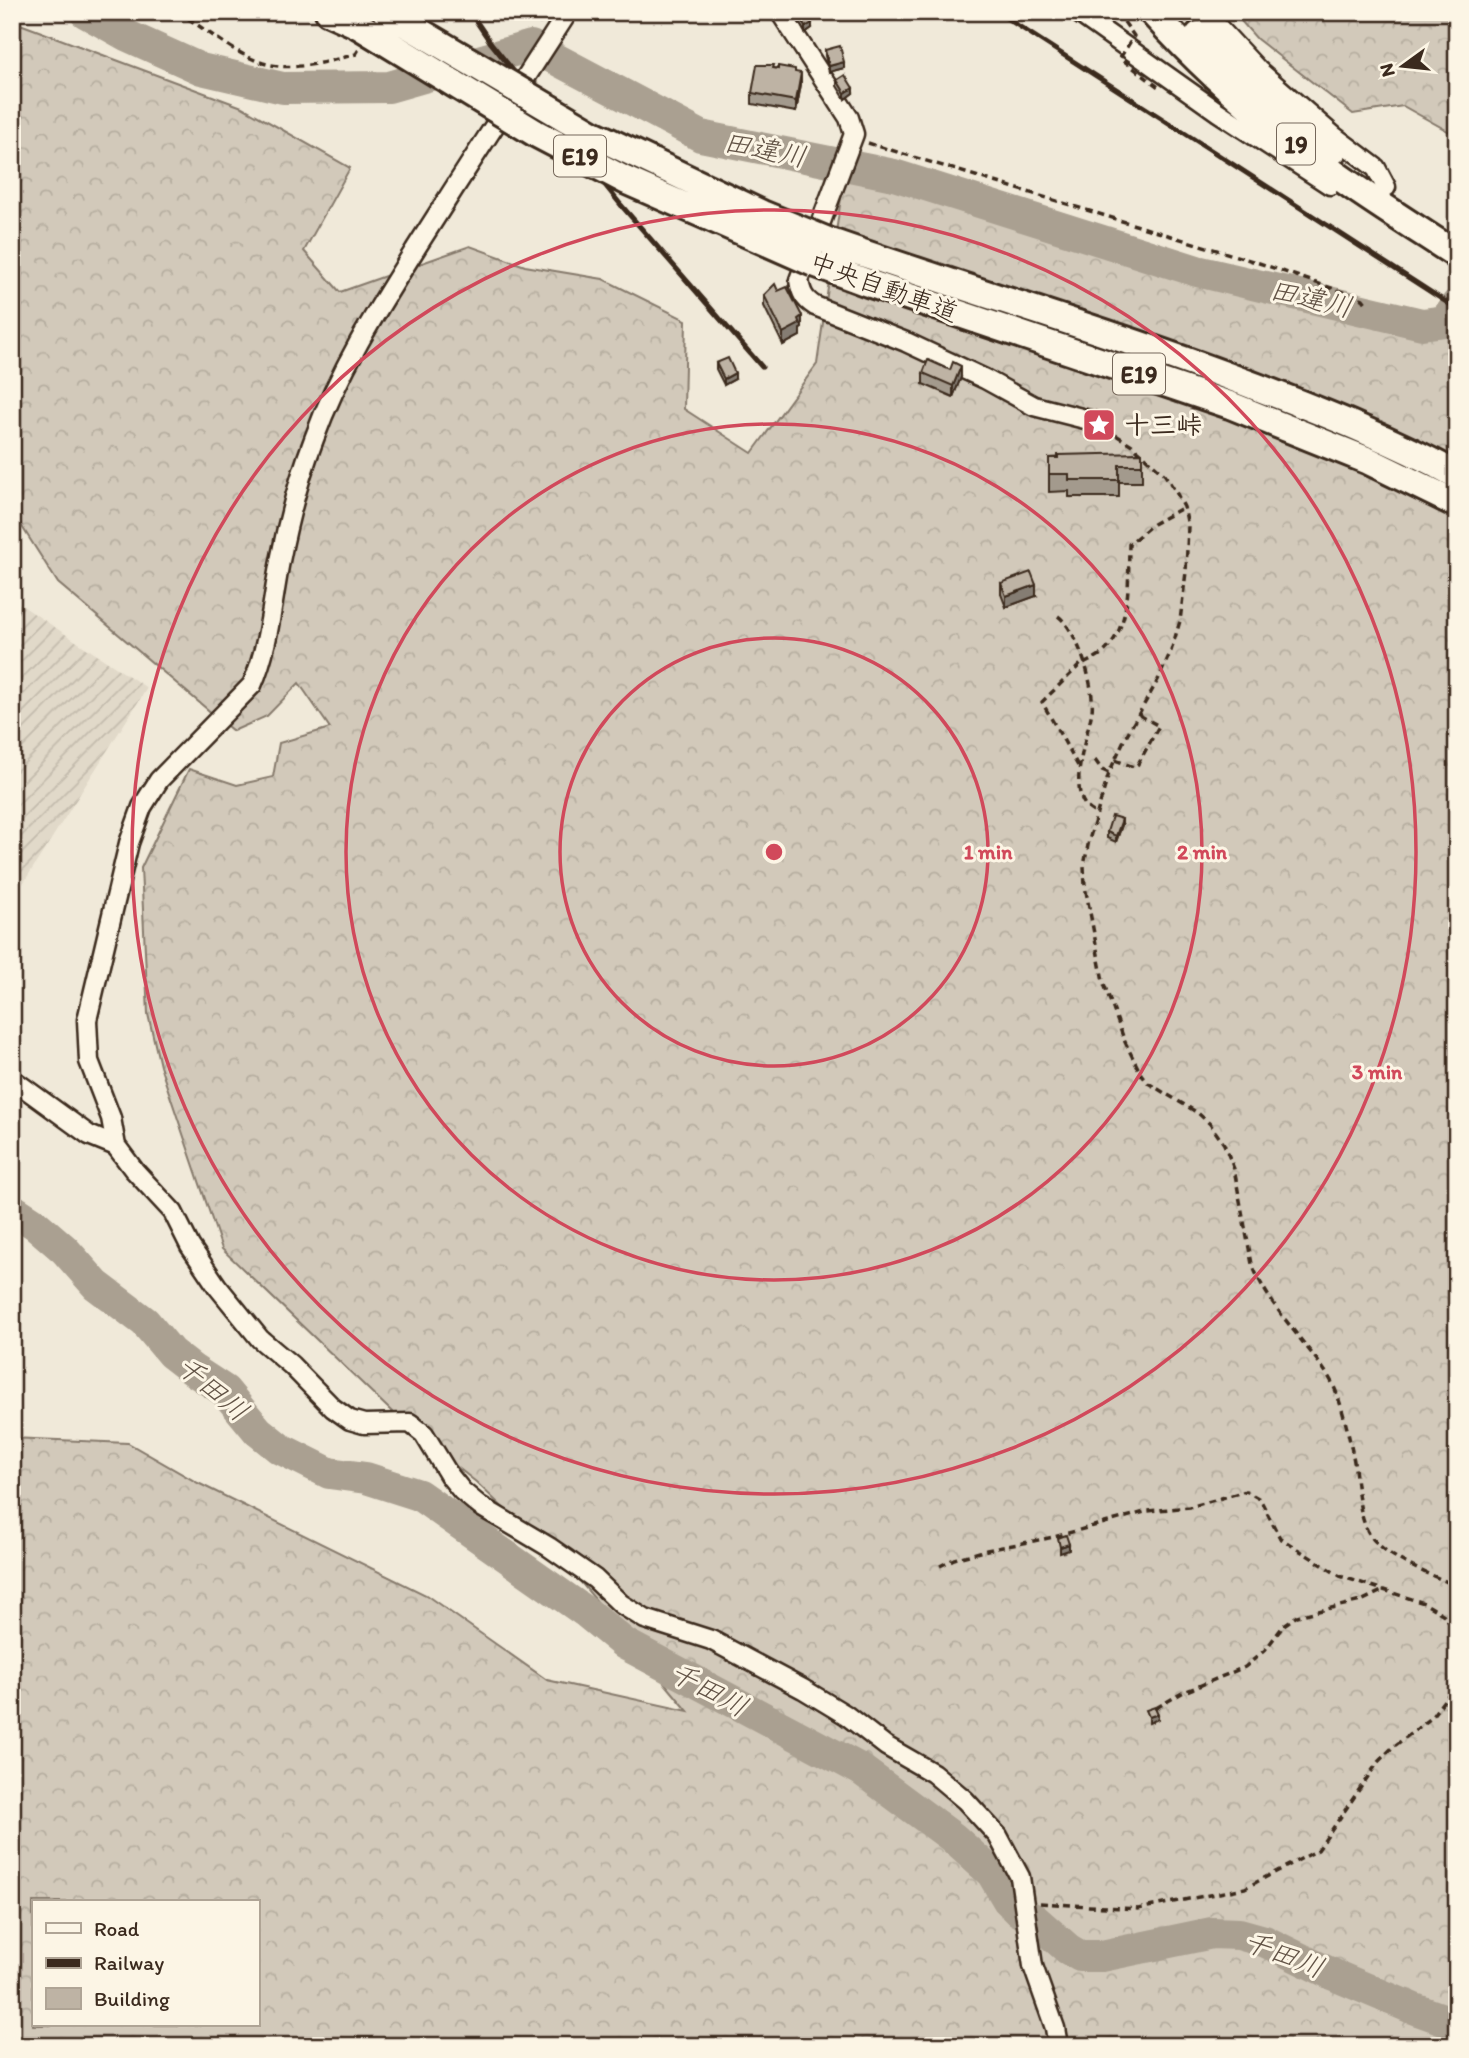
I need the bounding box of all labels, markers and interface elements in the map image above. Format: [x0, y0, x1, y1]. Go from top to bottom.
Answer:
north arrow [1368, 32, 1438, 102]
text: N [1374, 61, 1400, 79]
water label: 田違川 [721, 124, 809, 174]
road number: 19 [1277, 124, 1315, 164]
road number: E19 [554, 136, 606, 176]
street label: 中央自動車道 [805, 245, 963, 329]
water label: 田違川 [1266, 272, 1356, 324]
road number: E19 [1113, 354, 1165, 394]
place icon: 十三峠 [1080, 406, 1118, 444]
place label: 十三峠 [1124, 409, 1202, 441]
text: 1 min [964, 839, 1013, 864]
text: 2 min [1177, 839, 1228, 864]
centre of rings [762, 840, 786, 864]
text: 3 min [1352, 1059, 1403, 1084]
water label: 千田川 [170, 1348, 256, 1428]
water label: 千田川 [664, 1654, 754, 1724]
legend [32, 1900, 259, 2026]
text: Road [94, 1916, 140, 1941]
water label: 千田川 [1239, 1923, 1329, 1985]
text: Railway [94, 1950, 164, 1975]
text: Building [94, 1986, 170, 2011]

